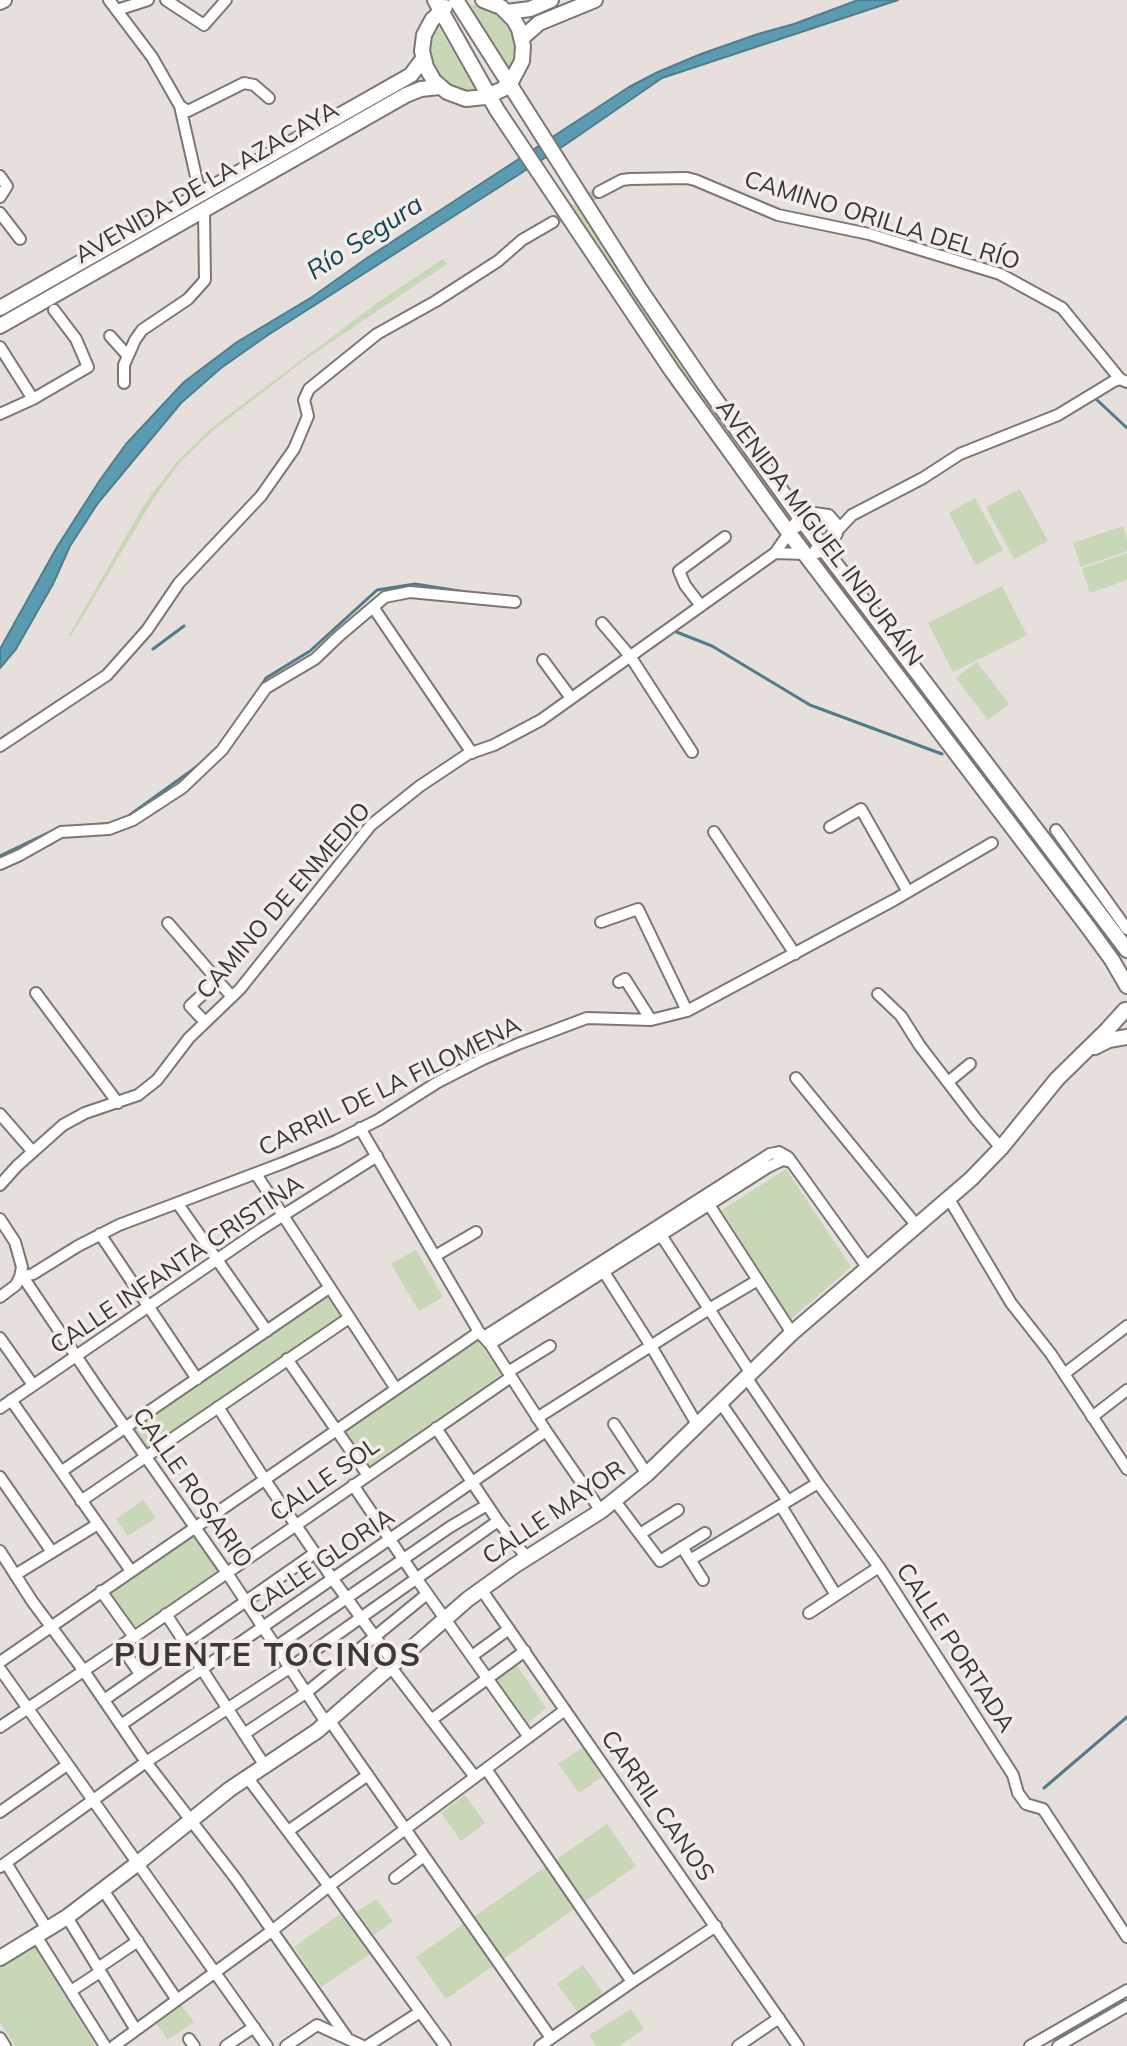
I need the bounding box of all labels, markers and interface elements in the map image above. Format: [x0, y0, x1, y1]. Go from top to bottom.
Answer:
street label: AVENIDA DE LA AZACAYA [70, 96, 344, 270]
street label: CAMINO ORILLA DEL RÍO [741, 165, 1023, 277]
water label: Río Segura [301, 189, 429, 287]
street label: AVENIDA MIGUEL INDURÁIN [709, 394, 929, 672]
street label: CAMINO DE ENMEDIO [191, 797, 377, 1005]
street label: CARRIL DE LA FILOMENA [254, 1011, 526, 1163]
street label: CALLE INFANTA CRISTINA [45, 1170, 309, 1360]
street label: CALLE ROSARIO [126, 1402, 258, 1574]
street label: CALLE SOL [265, 1432, 385, 1528]
street label: CALLE MAYOR [477, 1455, 631, 1571]
street label: CALLE GLORIA [244, 1503, 400, 1621]
street label: CALLE PORTADA [890, 1558, 1020, 1738]
district label: PUENTE TOCINOS [114, 1637, 422, 1675]
street label: CARRIL CANOS [594, 1725, 720, 1887]

